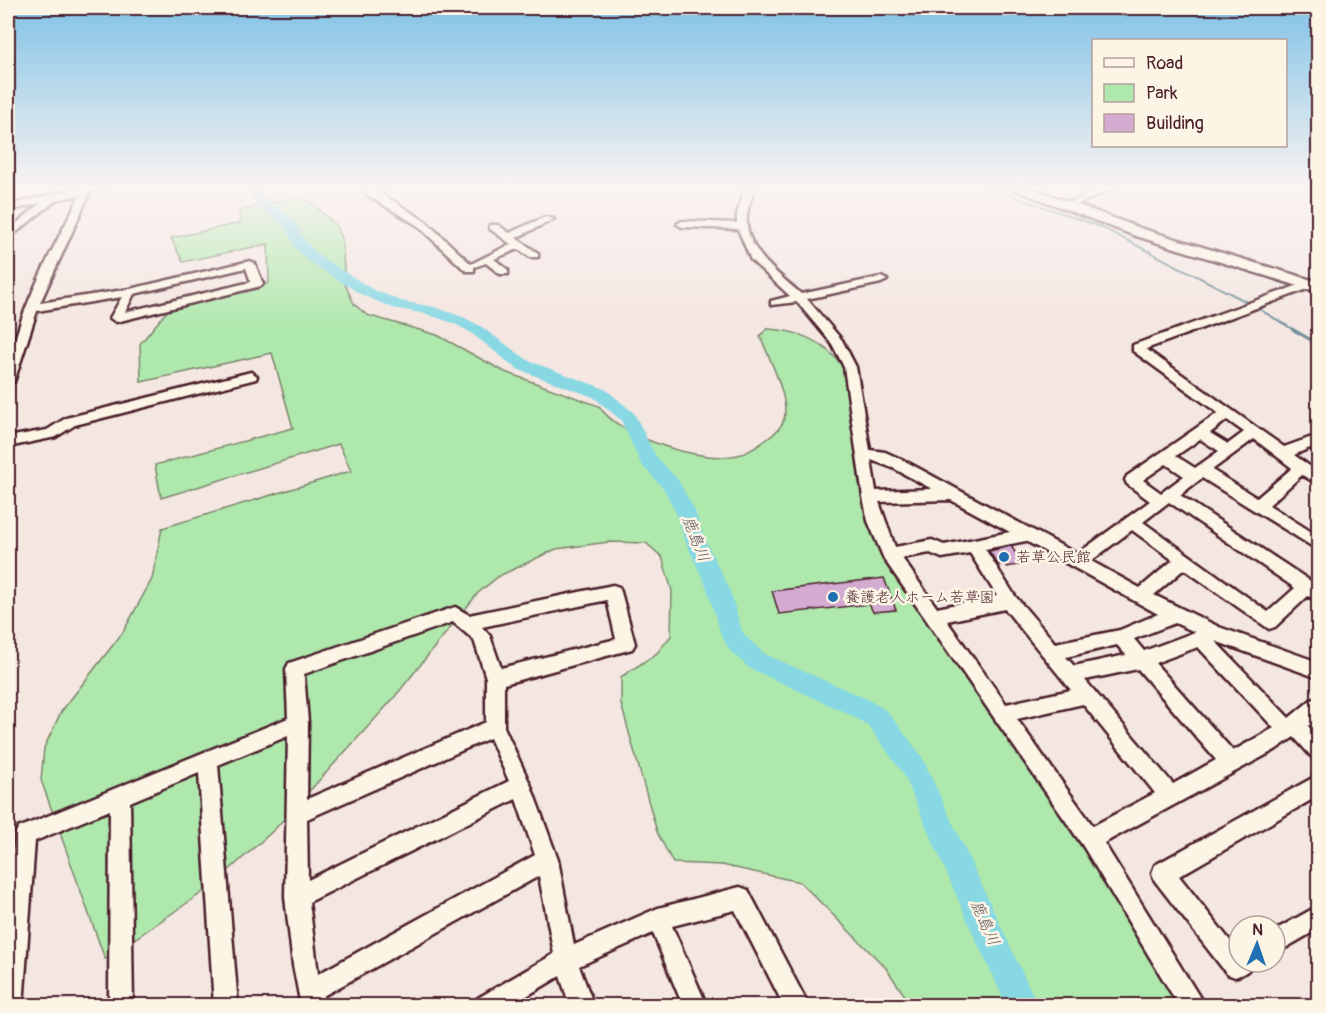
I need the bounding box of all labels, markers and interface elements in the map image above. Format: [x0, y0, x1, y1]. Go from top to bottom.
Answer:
legend [1092, 39, 1287, 147]
text: Road [1146, 52, 1183, 75]
text: Park [1146, 82, 1178, 105]
text: Building [1146, 112, 1204, 135]
water label: 鹿島川 [678, 513, 714, 565]
place label: 若草公民館 [1016, 548, 1091, 567]
marker: 若草公民館 [997, 550, 1011, 564]
place label: 養護老人ホーム若草園 [845, 588, 994, 607]
marker: 養護老人ホーム若草園 [826, 590, 840, 604]
water label: 鹿島川 [966, 897, 1004, 949]
north arrow [1227, 914, 1287, 974]
text: N [1252, 920, 1263, 940]

